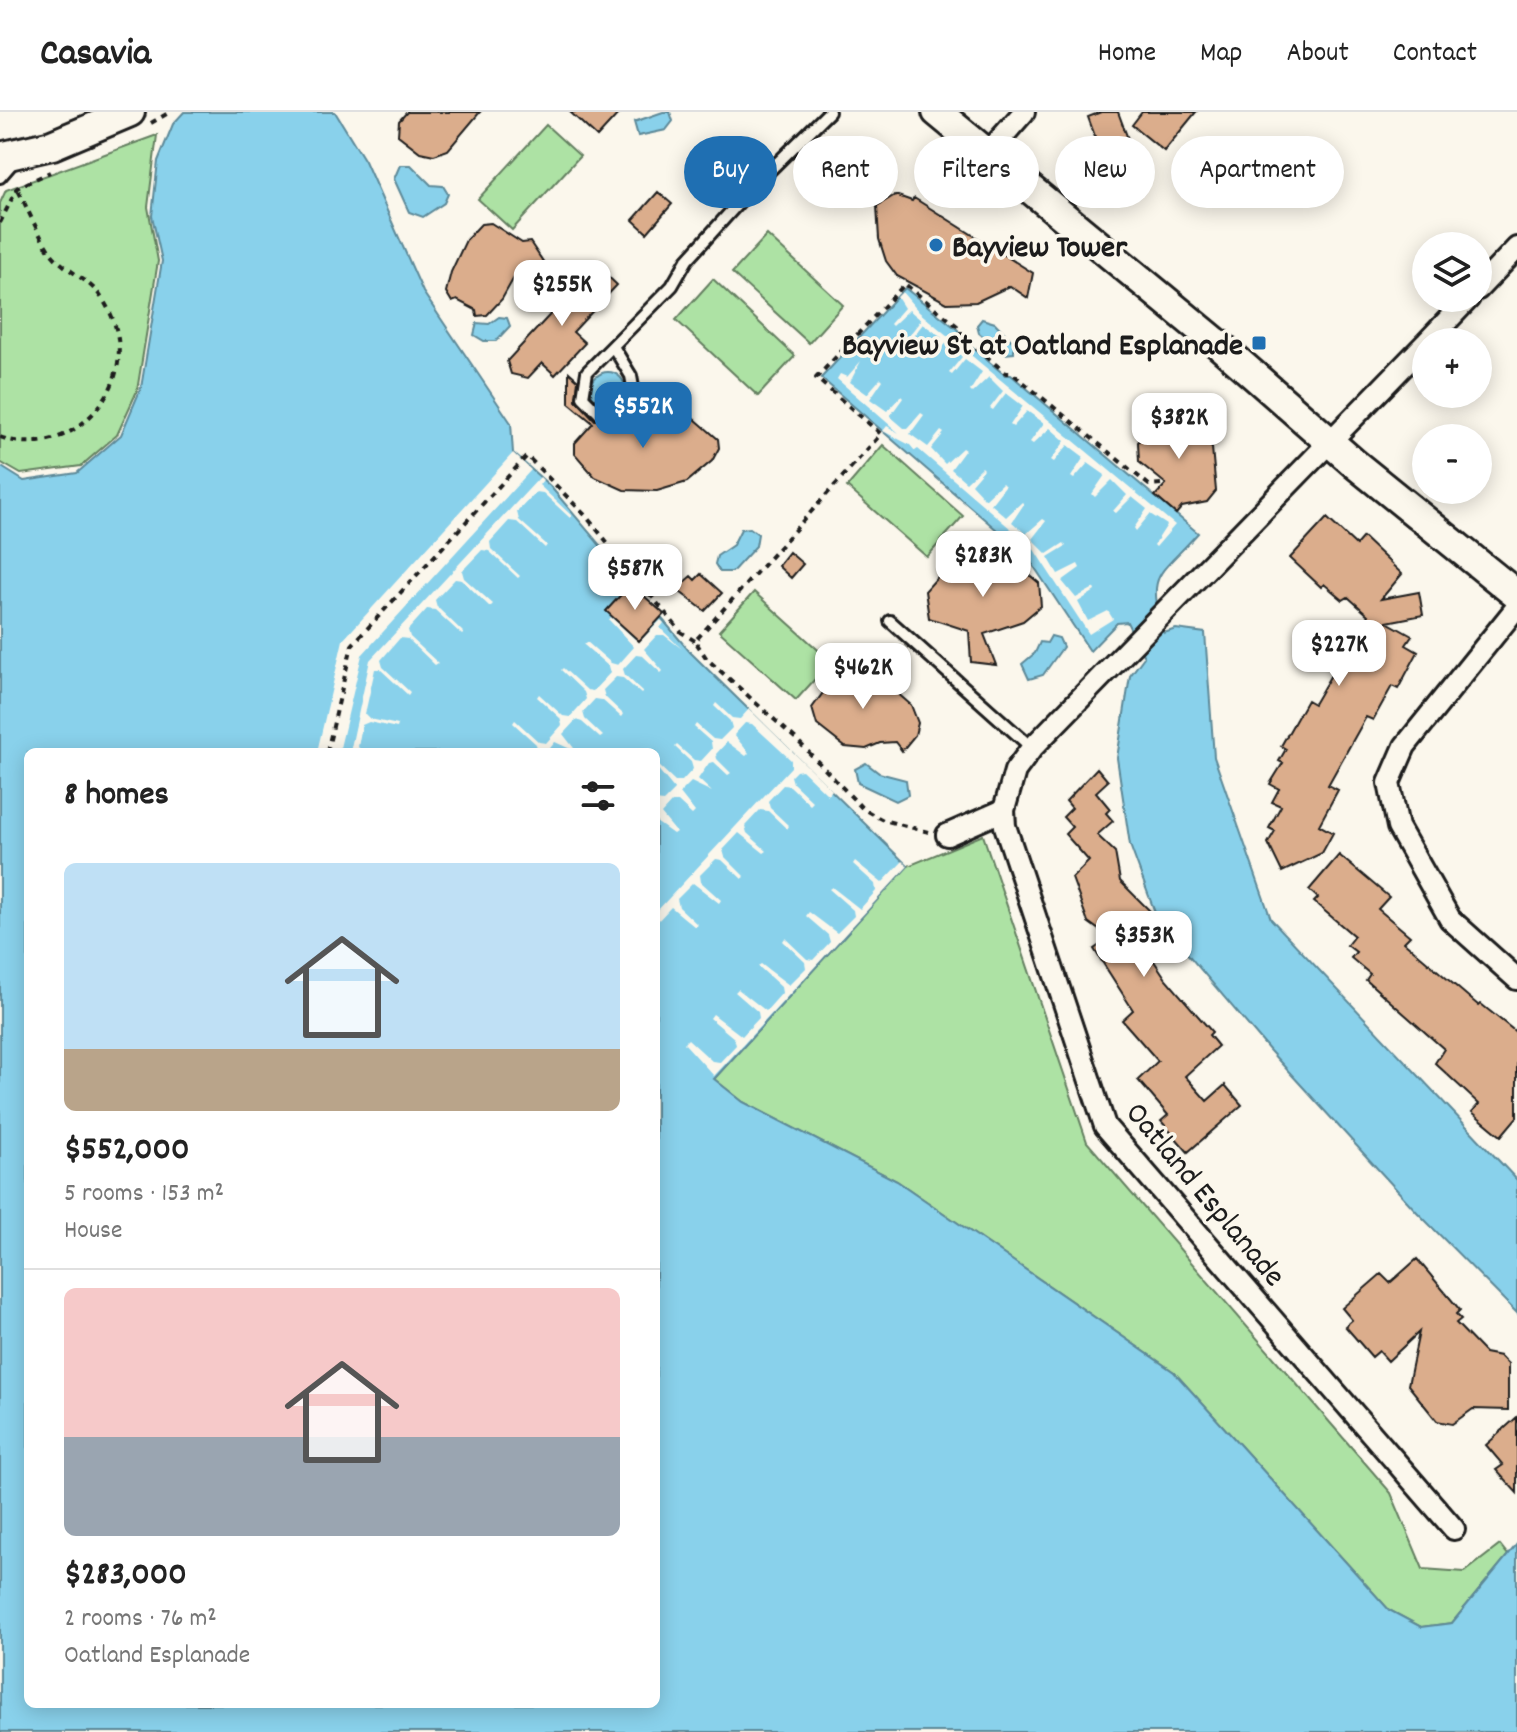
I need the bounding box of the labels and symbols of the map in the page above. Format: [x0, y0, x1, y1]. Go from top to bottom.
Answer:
place label: Bayview Tower [952, 227, 1128, 273]
marker: Bayview Tower [927, 236, 945, 254]
pin: $255K [506, 260, 618, 328]
place label: Bayview St at Oatland Esplanade [842, 325, 1243, 371]
marker: Bayview St at Oatland Esplanade [1250, 334, 1268, 352]
pin: $552K [587, 382, 699, 450]
pin: $382K [1123, 393, 1235, 461]
pin: $283K [927, 531, 1039, 599]
pin: $587K [579, 544, 691, 612]
pin: $227K [1283, 620, 1395, 688]
pin: $462K [807, 643, 919, 711]
pin: $353K [1088, 911, 1200, 979]
street label: Oatland Esplanade [1112, 1094, 1294, 1299]

